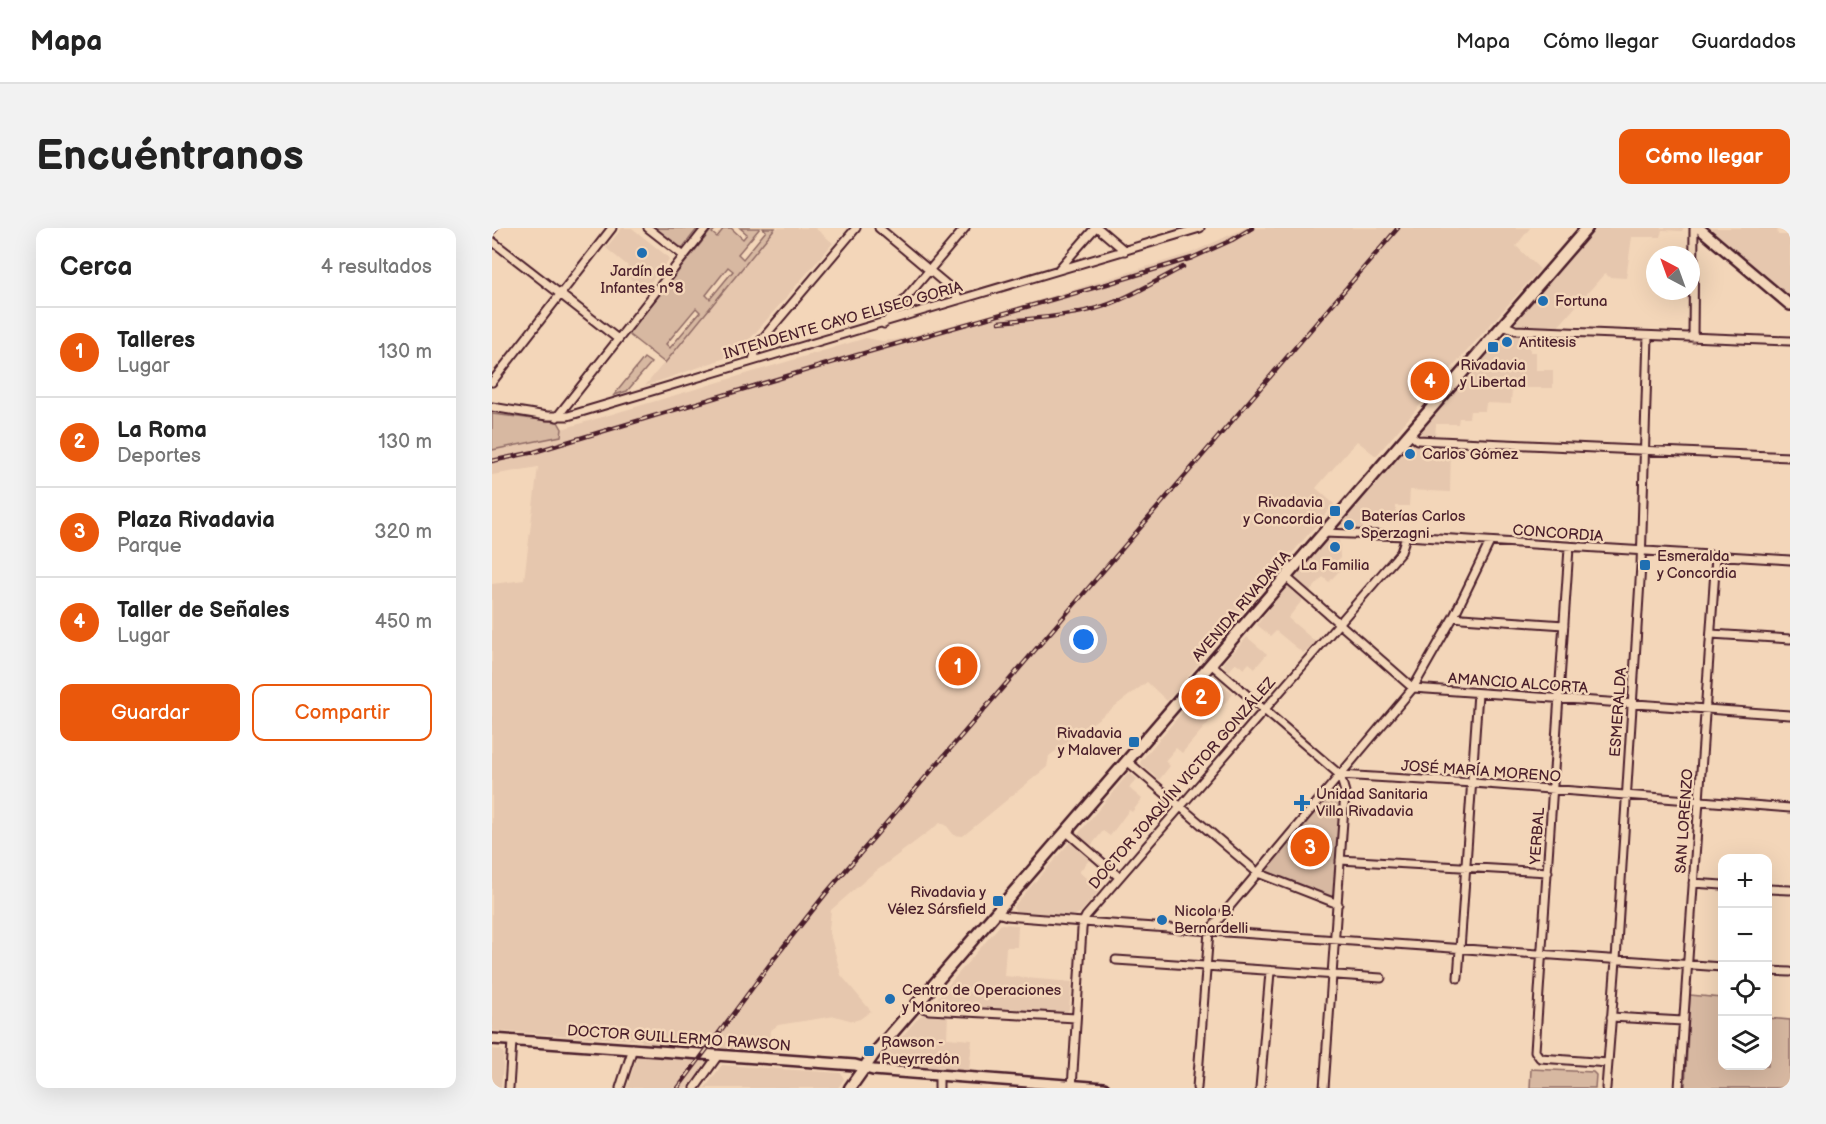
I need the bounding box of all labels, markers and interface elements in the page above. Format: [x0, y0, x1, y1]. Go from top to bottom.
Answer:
text: Mapa [30, 25, 102, 58]
text: Mapa [1456, 29, 1510, 54]
text: Cómo llegar [1543, 29, 1658, 54]
text: Guardados [1691, 29, 1796, 54]
button: Cómo llegar [1619, 129, 1790, 184]
text: Encuéntranos [36, 131, 304, 182]
marker: Jardín de Infantes n°8 [635, 246, 649, 260]
north arrow [1646, 246, 1700, 300]
text: Cerca [60, 252, 132, 283]
text: 4 resultados [321, 255, 432, 279]
place label: Jardín de Infantes n°8 [601, 262, 684, 298]
street label: INTENDENTE CAYO ELISEO GORIA [721, 277, 966, 364]
place label: Fortuna [1555, 292, 1607, 311]
marker: Fortuna [1536, 294, 1550, 308]
text: Talleres [117, 327, 195, 354]
place label: Antitesis [1519, 333, 1577, 352]
marker: Antitesis [1500, 335, 1514, 349]
text: 1 [75, 340, 84, 364]
text: 130 m [378, 340, 432, 364]
marker: Rivadavia y Libertad [1486, 340, 1500, 354]
text: Lugar [117, 354, 170, 378]
place label: Rivadavia y Libertad [1459, 356, 1526, 392]
pin: 4 [1410, 358, 1450, 404]
text: La Roma [117, 417, 207, 444]
text: 2 [74, 430, 85, 454]
text: 130 m [378, 430, 432, 454]
text: Deportes [117, 444, 201, 468]
place label: Carlos Gómez [1422, 445, 1519, 464]
marker: Carlos Gómez [1403, 447, 1417, 461]
place label: Rivadavia y Concordia [1242, 493, 1323, 529]
marker: Rivadavia y Concordia [1328, 504, 1342, 518]
text: Plaza Rivadavia [117, 507, 275, 534]
place label: Baterías Carlos Sperzagni [1361, 507, 1466, 543]
marker: Baterías Carlos Sperzagni [1342, 518, 1356, 532]
text: 3 [74, 520, 85, 544]
text: 320 m [374, 520, 432, 544]
street label: CONCORDIA [1512, 521, 1605, 546]
text: Parque [117, 534, 182, 558]
marker: La Familia [1328, 540, 1342, 554]
street label: AVENIDA RIVADAVIA [1188, 546, 1295, 666]
place label: Esmeralda y Concordia [1656, 547, 1737, 583]
place label: La Familia [1301, 556, 1369, 575]
marker: Esmeralda y Concordia [1638, 558, 1652, 572]
text: Taller de Señales [117, 597, 289, 624]
text: 4 [74, 610, 85, 634]
text: 450 m [375, 610, 432, 634]
text: Lugar [117, 624, 170, 648]
your location [1069, 625, 1098, 654]
pin: 1 [938, 644, 978, 688]
street label: ESMERALDA [1606, 666, 1631, 758]
street label: AMANCIO ALCORTA [1447, 669, 1589, 698]
street label: DOCTOR JOAQUÍN VICTOR GONZÁLEZ [1085, 673, 1280, 893]
pin: 2 [1182, 674, 1220, 720]
button: Guardar [60, 684, 240, 741]
button: Compartir [252, 684, 432, 741]
place label: Rivadavia y Malaver [1057, 724, 1123, 760]
marker: Rivadavia y Malaver [1127, 735, 1141, 749]
street label: JOSÉ MARÍA MORENO [1400, 756, 1562, 787]
street label: SAN LORENZO [1671, 768, 1698, 874]
place label: Unidad Sanitaria Villa Rivadavia [1316, 785, 1428, 821]
marker: Unidad Sanitaria Villa Rivadavia [1293, 794, 1311, 812]
street label: YERBAL [1526, 806, 1549, 866]
pin: 3 [1290, 824, 1330, 870]
map controls [1718, 854, 1772, 1070]
button: + [1718, 854, 1772, 908]
place label: Rivadavia y Vélez Sársfield [887, 883, 986, 919]
marker: Rivadavia y Vélez Sársfield [991, 894, 1005, 908]
place label: Nicola B. Bernardelli [1174, 902, 1248, 938]
button: − [1718, 908, 1772, 962]
marker: Nicola B. Bernardelli [1155, 913, 1169, 927]
button: locate [1718, 962, 1772, 1016]
place label: Centro de Operaciones y Monitoreo [901, 981, 1062, 1017]
marker: Centro de Operaciones y Monitoreo [883, 992, 897, 1006]
button: layers [1718, 1016, 1772, 1070]
street label: DOCTOR GUILLERMO RAWSON [566, 1021, 792, 1056]
place label: Rawson - Pueyrredón [881, 1033, 959, 1069]
marker: Rawson - Pueyrredón [862, 1044, 876, 1058]

